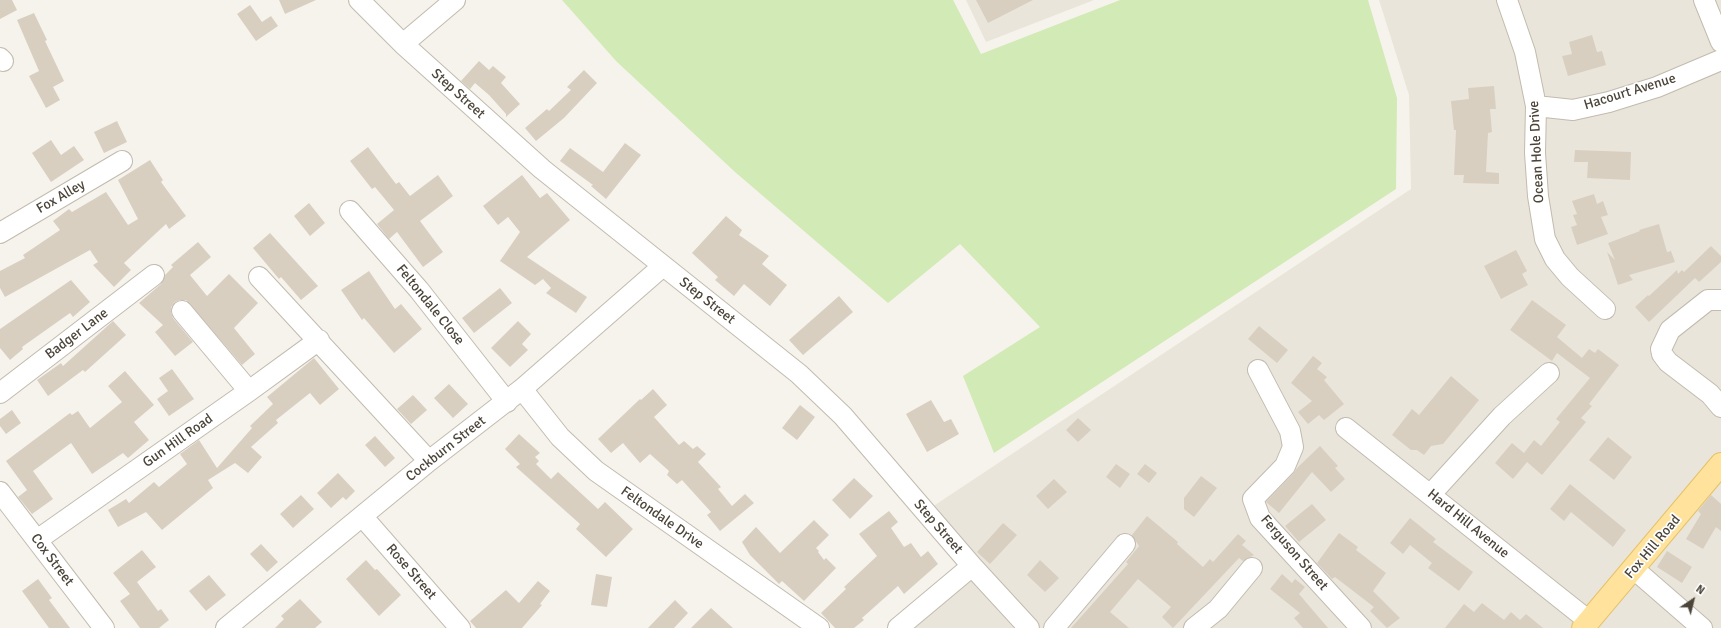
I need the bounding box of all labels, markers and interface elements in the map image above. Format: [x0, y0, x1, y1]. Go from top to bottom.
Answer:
street label: Step Street [428, 65, 488, 123]
street label: Hacourt Avenue [1582, 70, 1678, 114]
street label: Ocean Hole Drive [1526, 100, 1548, 204]
street label: Fox Alley [34, 176, 88, 218]
street label: Feltondale Close [392, 261, 468, 349]
street label: Step Street [676, 274, 738, 328]
street label: Badger Lane [42, 305, 112, 363]
street label: Gun Hill Road [140, 411, 216, 471]
street label: Cockburn Street [403, 413, 489, 485]
street label: Feltondale Drive [617, 483, 707, 553]
street label: Hard Hill Avenue [1424, 486, 1512, 562]
street label: Step Street [910, 496, 966, 558]
street label: Ferguson Street [1257, 512, 1331, 594]
street label: Fox Hill Road [1622, 512, 1684, 582]
street label: Cox Street [27, 530, 77, 590]
street label: Rose Street [382, 541, 440, 603]
north arrow [1673, 580, 1713, 620]
text: N [1693, 582, 1707, 597]

